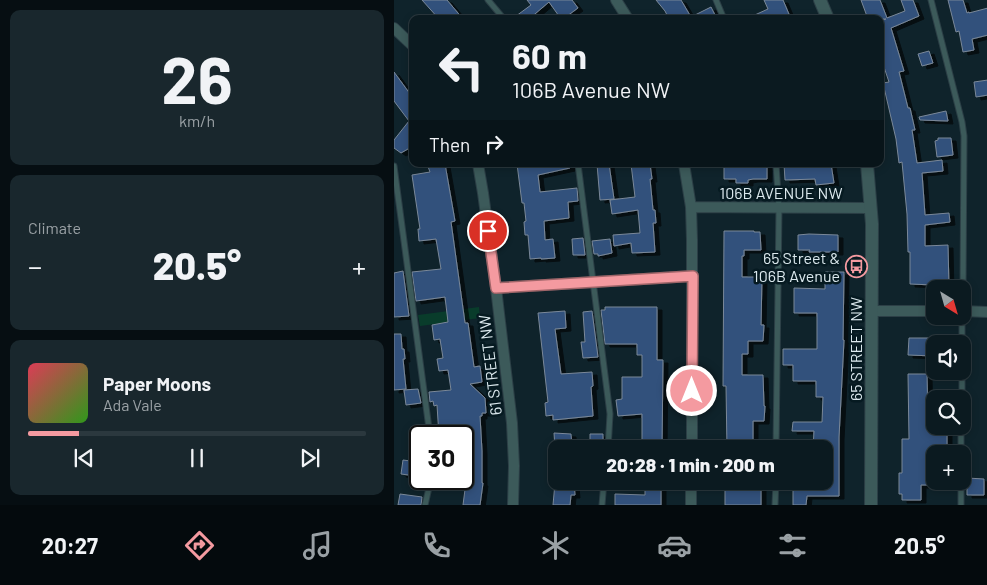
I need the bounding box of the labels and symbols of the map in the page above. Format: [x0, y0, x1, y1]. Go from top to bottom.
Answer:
street label: 106B AVENUE NW [720, 183, 842, 202]
pin [467, 210, 509, 252]
place label: 65 Street & 106B Avenue [753, 248, 840, 285]
bus stop icon: 65 Street & 106B Avenue [844, 255, 868, 279]
north arrow [926, 280, 972, 325]
street label: 65 STREET NW [846, 297, 865, 401]
street label: 61 STREET NW [474, 314, 505, 416]
position arrow [665, 364, 717, 416]
speed limit sign: 30 [409, 425, 474, 490]

